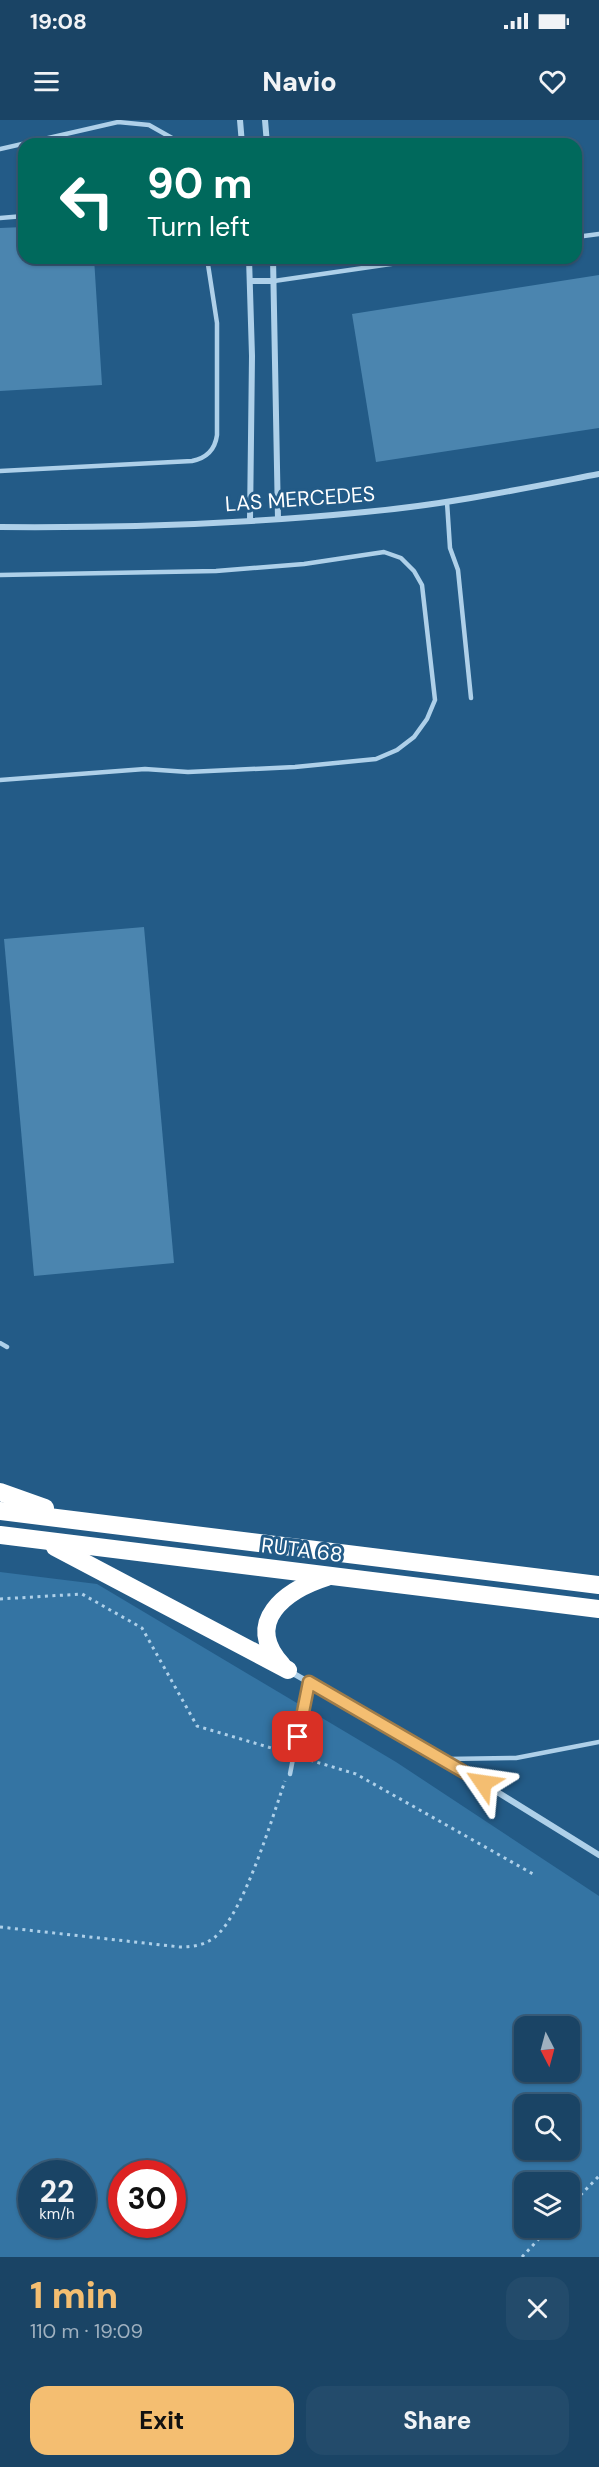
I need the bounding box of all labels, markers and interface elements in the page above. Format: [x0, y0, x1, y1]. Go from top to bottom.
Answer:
text: 19:08 [30, 7, 87, 36]
text: Navio [262, 64, 337, 99]
icon: menu [30, 65, 63, 98]
icon: heart [536, 65, 569, 98]
text: 90 m [147, 156, 253, 211]
icon: left [48, 162, 126, 240]
text: Turn left [147, 209, 250, 244]
street label: LAS MERCEDES [224, 480, 376, 518]
street label: RUTA 68 [260, 1531, 344, 1569]
pin [272, 1711, 323, 1762]
icon: arrive [281, 1720, 314, 1753]
position arrow [451, 1751, 515, 1815]
north arrow [514, 2016, 580, 2082]
map controls [514, 2016, 580, 2238]
button: search [514, 2094, 580, 2160]
speed limit sign: 30 [108, 2160, 186, 2238]
text: 22 [40, 2172, 74, 2211]
button: layers [514, 2172, 580, 2238]
text: km/h [39, 2204, 75, 2224]
text: 1 min [30, 2272, 118, 2319]
button: close [506, 2277, 569, 2340]
text: 110 m · 19:09 [30, 2318, 143, 2344]
button: Exit [30, 2386, 294, 2455]
button: Share [306, 2386, 569, 2455]

